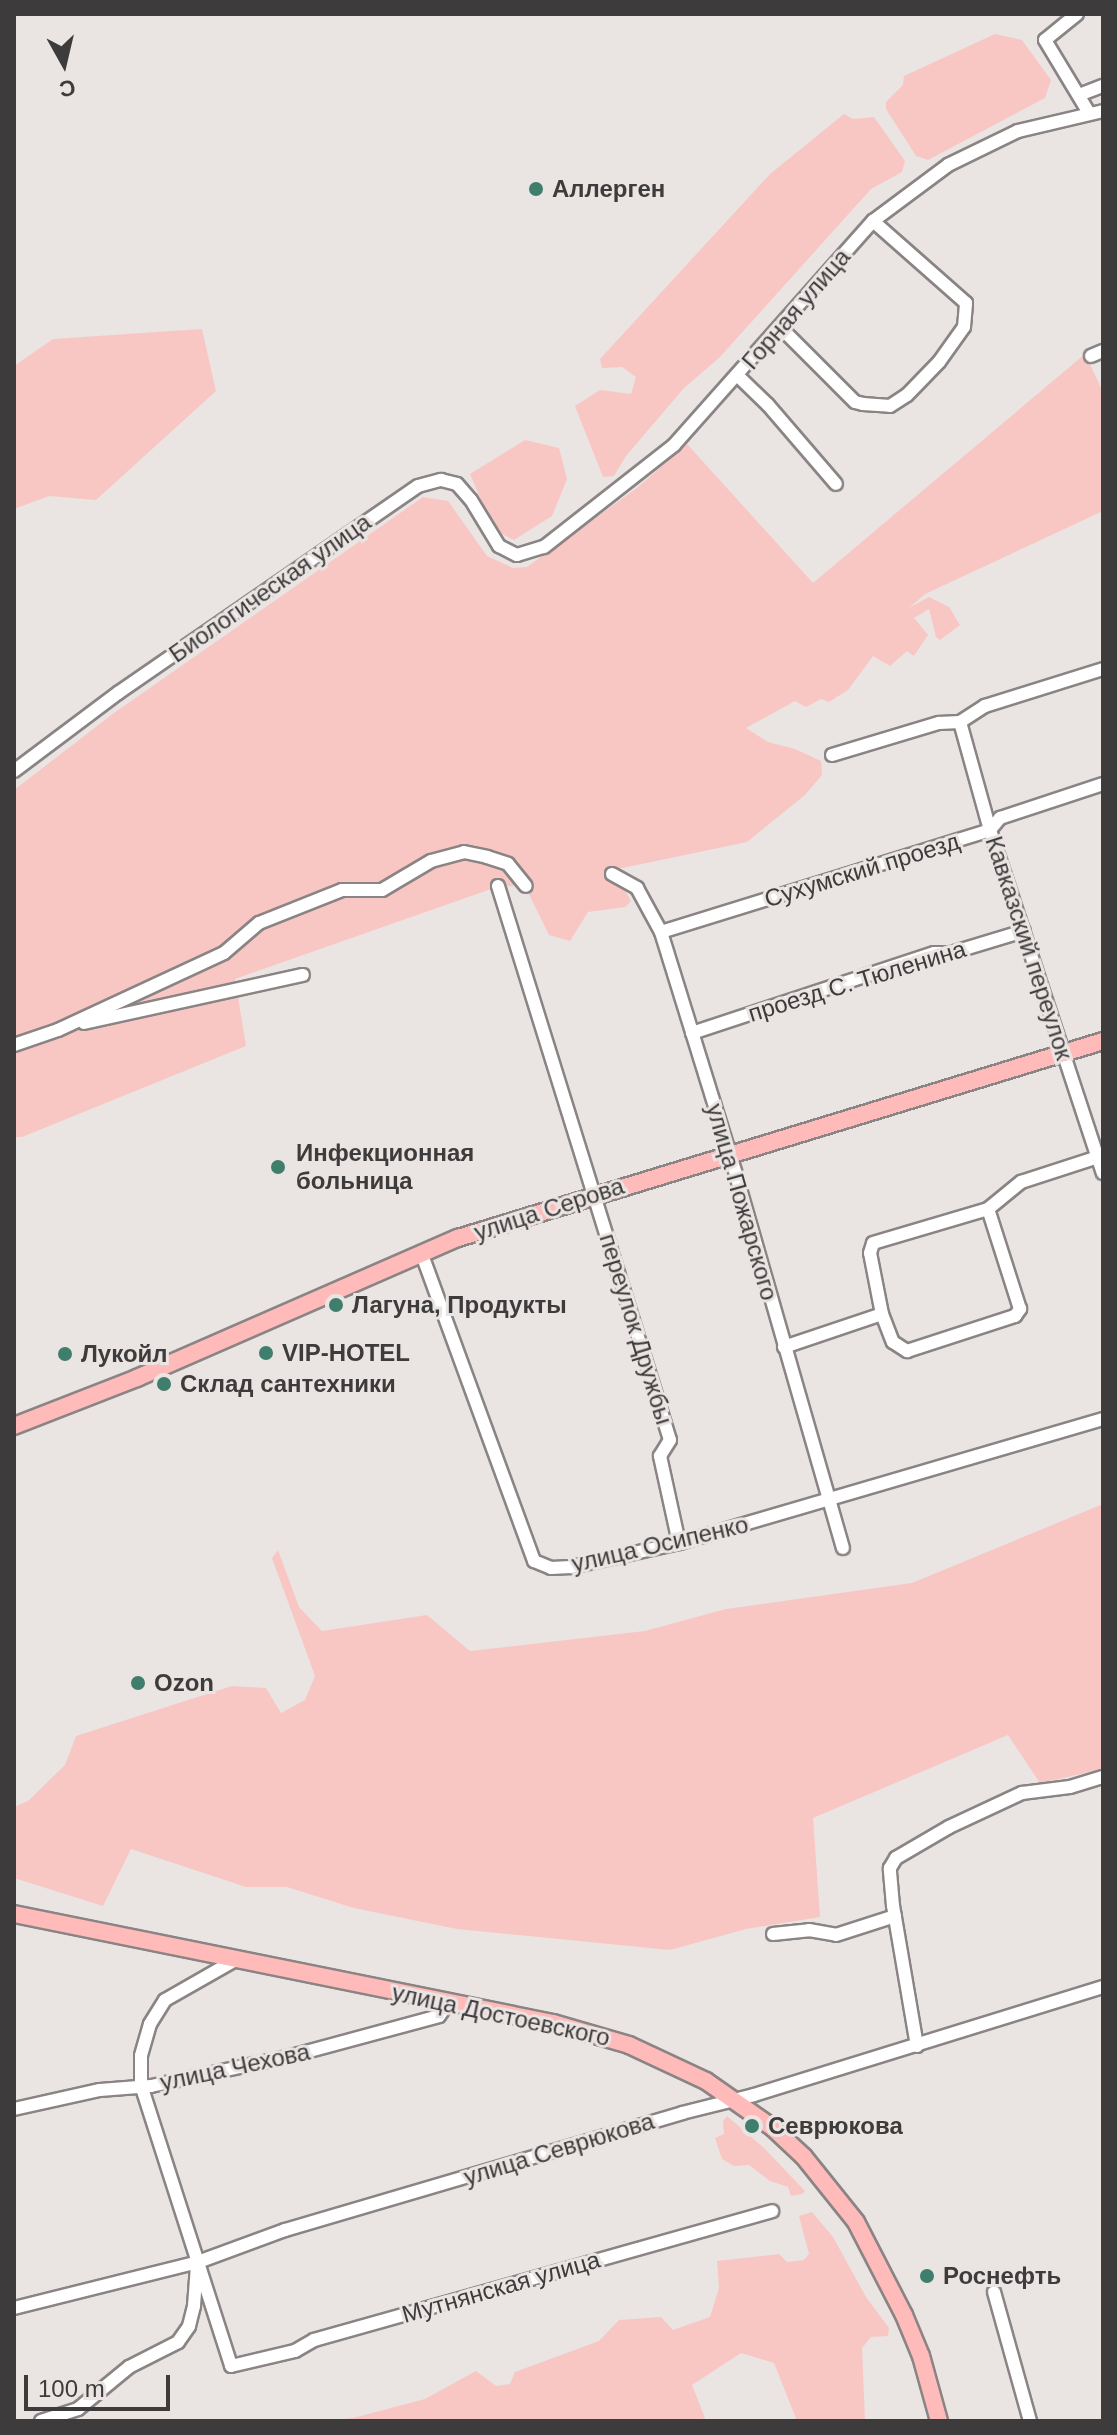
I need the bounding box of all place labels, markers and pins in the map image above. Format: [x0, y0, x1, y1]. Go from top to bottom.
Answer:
place label: Аллерген [552, 175, 665, 203]
marker: Аллерген [527, 180, 545, 198]
place label: Инфекционная больница [296, 1139, 474, 1195]
marker: Инфекционная больница [267, 1156, 289, 1178]
place label: Лагуна, Продукты [352, 1291, 567, 1319]
marker: Лагуна, Продукты [327, 1296, 345, 1314]
place label: VIP-HOTEL [282, 1339, 410, 1367]
place label: Лукойл [81, 1340, 168, 1368]
marker: VIP-HOTEL [257, 1344, 275, 1362]
marker: Лукойл [56, 1345, 74, 1363]
place label: Склад сантехники [180, 1370, 396, 1398]
marker: Склад сантехники [155, 1375, 173, 1393]
place label: Ozon [154, 1669, 214, 1697]
marker: Ozon [129, 1674, 147, 1692]
place label: Севрюкова [768, 2112, 903, 2140]
marker: Севрюкова [743, 2117, 761, 2135]
place label: Роснефть [943, 2262, 1061, 2290]
marker: Роснефть [918, 2267, 936, 2285]

